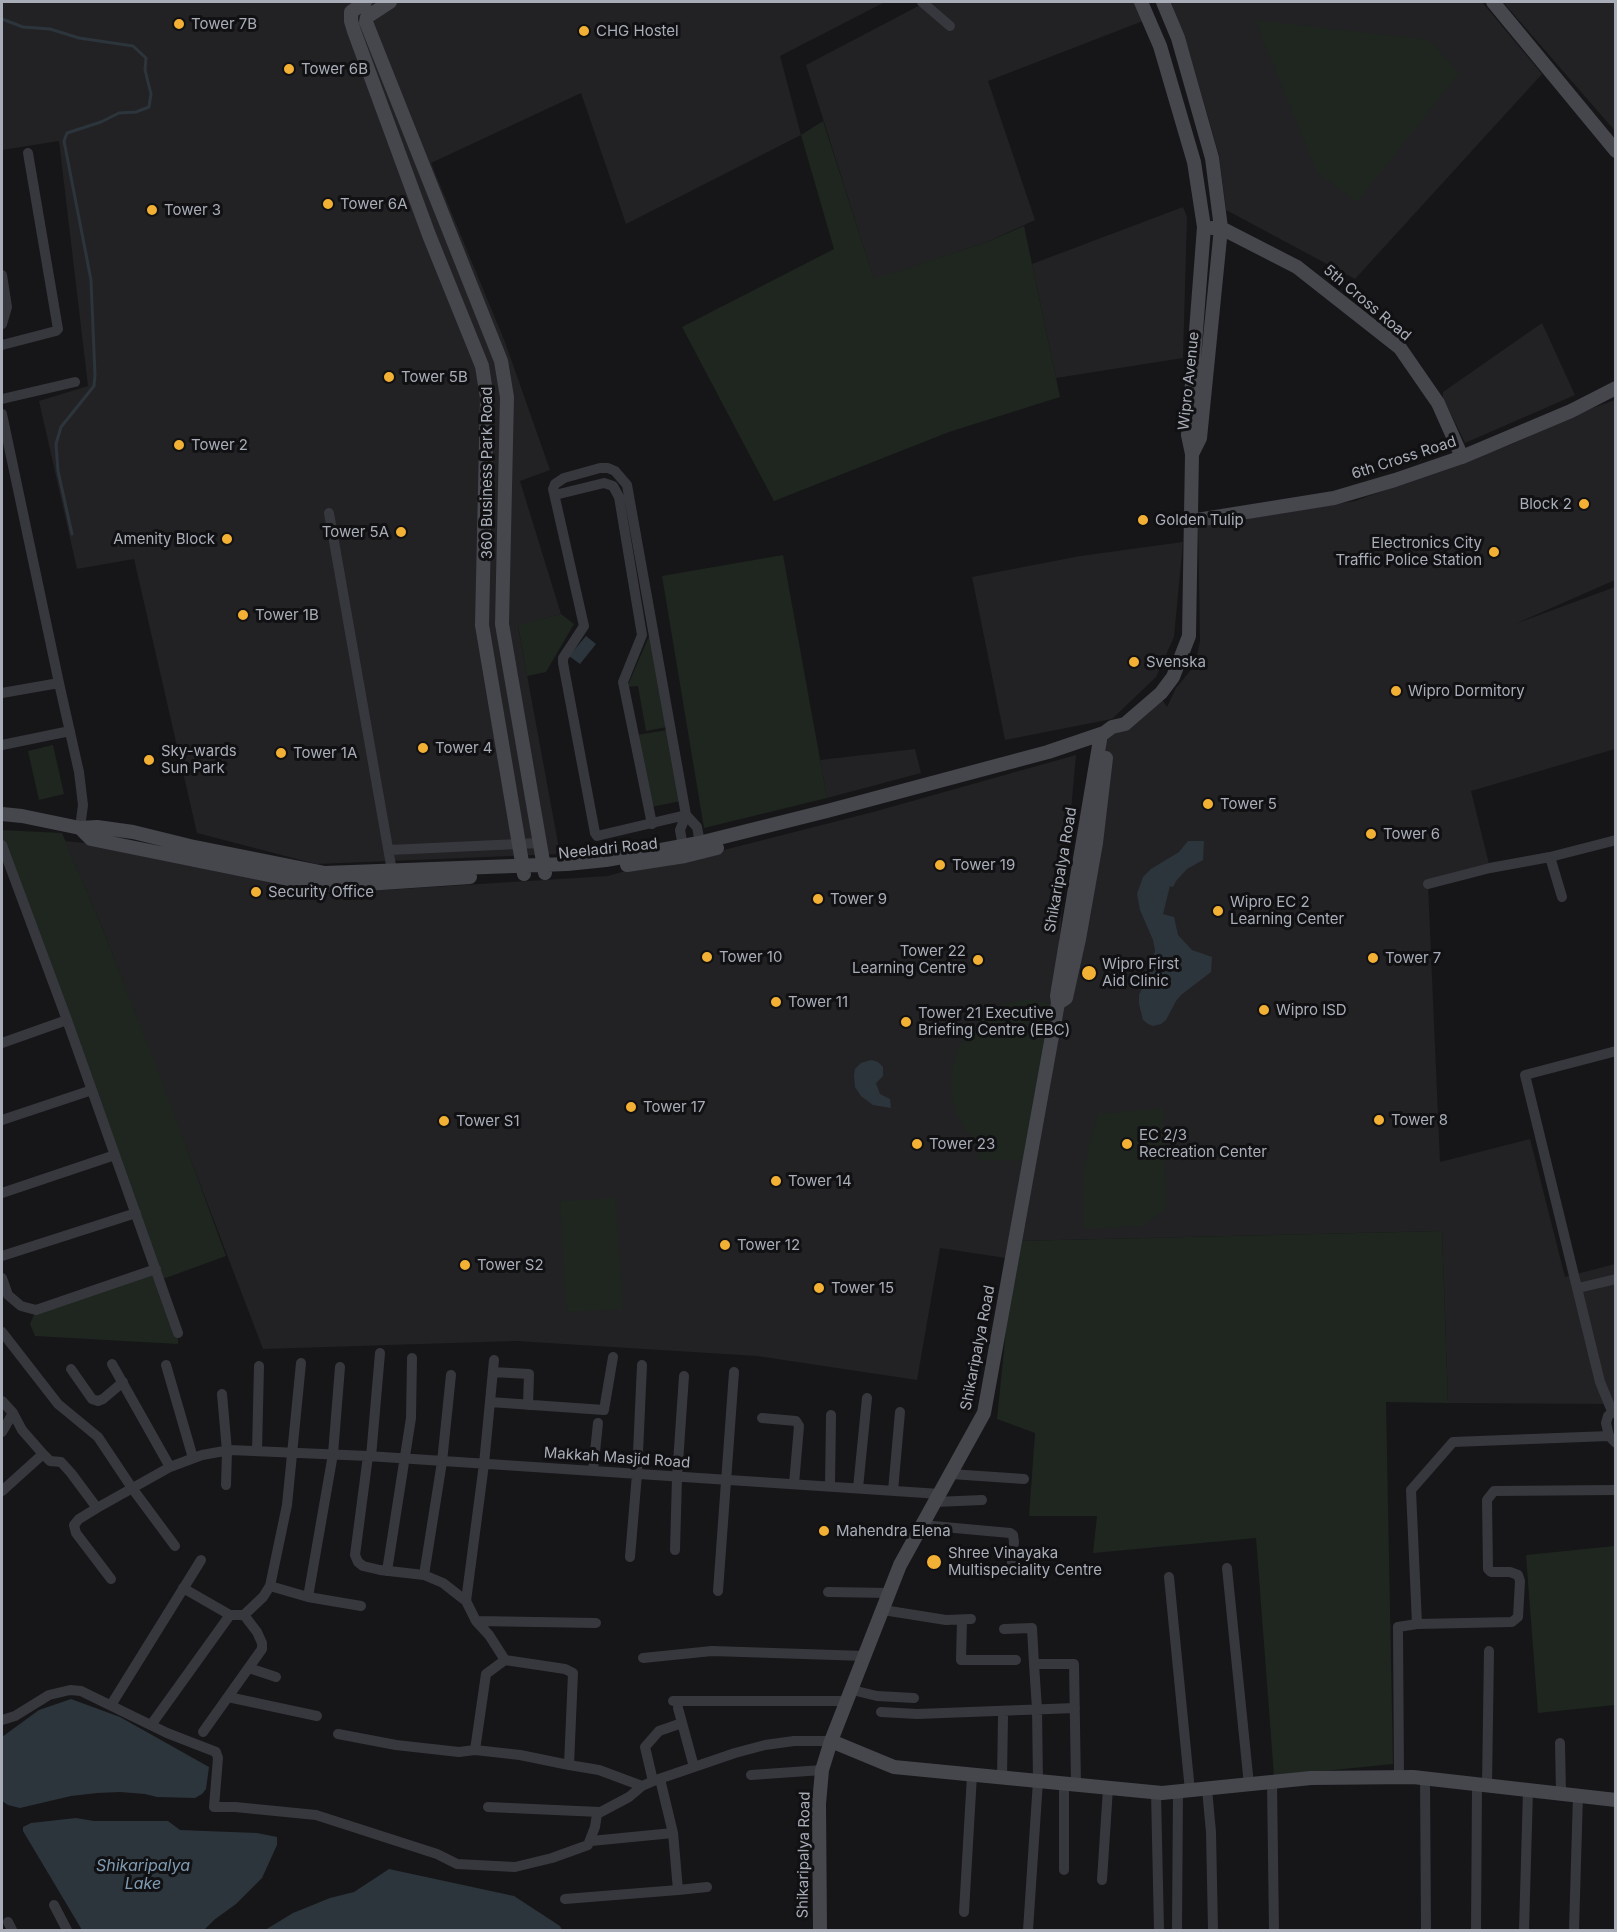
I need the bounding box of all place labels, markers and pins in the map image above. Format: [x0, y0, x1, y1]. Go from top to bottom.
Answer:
place label: Tower 7B [191, 15, 257, 33]
marker: Tower 7B [172, 17, 186, 31]
place label: CHG Hostel [596, 22, 679, 40]
marker: CHG Hostel [577, 24, 591, 38]
place label: Tower 6B [301, 60, 368, 78]
marker: Tower 6B [282, 62, 296, 76]
place label: Tower 6A [340, 195, 407, 213]
marker: Tower 6A [321, 197, 335, 211]
place label: Tower 3 [164, 201, 221, 219]
marker: Tower 3 [145, 203, 159, 217]
place label: Tower 5B [401, 368, 468, 386]
marker: Tower 5B [382, 370, 396, 384]
place label: Tower 2 [191, 436, 248, 454]
marker: Tower 2 [172, 438, 186, 452]
place label: Block 2 [1519, 495, 1572, 513]
marker: Block 2 [1577, 497, 1591, 511]
place label: Golden Tulip [1155, 511, 1244, 529]
marker: Golden Tulip [1136, 513, 1150, 527]
place label: Tower 5A [322, 523, 389, 541]
marker: Tower 5A [394, 525, 408, 539]
place label: Amenity Block [113, 530, 215, 548]
marker: Amenity Block [220, 532, 234, 546]
place label: Electronics City Traffic Police Station [1335, 534, 1482, 569]
marker: Electronics City Traffic Police Station [1487, 545, 1501, 559]
place label: Tower 1B [255, 606, 319, 624]
marker: Tower 1B [236, 608, 250, 622]
place label: Svenska [1146, 653, 1206, 671]
marker: Svenska [1127, 655, 1141, 669]
place label: Wipro Dormitory [1408, 682, 1525, 700]
marker: Wipro Dormitory [1389, 684, 1403, 698]
place label: Tower 4 [435, 739, 493, 757]
marker: Tower 4 [416, 741, 430, 755]
place label: Sky-wards Sun Park [161, 742, 237, 777]
place label: Tower 1A [293, 744, 357, 762]
marker: Tower 1A [274, 746, 288, 760]
marker: Sky-wards Sun Park [142, 753, 156, 767]
place label: Tower 5 [1220, 795, 1277, 813]
marker: Tower 5 [1201, 797, 1215, 811]
place label: Tower 6 [1383, 825, 1440, 843]
marker: Tower 6 [1364, 827, 1378, 841]
place label: Tower 19 [952, 856, 1015, 874]
marker: Tower 19 [933, 858, 947, 872]
place label: Security Office [268, 883, 374, 901]
marker: Security Office [249, 885, 263, 899]
place label: Tower 9 [830, 890, 887, 908]
marker: Tower 9 [811, 892, 825, 906]
place label: Wipro EC 2 Learning Center [1230, 893, 1344, 928]
marker: Wipro EC 2 Learning Center [1211, 904, 1225, 918]
place label: Tower 22 Learning Centre [852, 942, 966, 977]
place label: Tower 10 [719, 948, 782, 966]
place label: Tower 7 [1385, 949, 1441, 967]
marker: Tower 10 [700, 950, 714, 964]
marker: Tower 7 [1366, 951, 1380, 965]
marker: Tower 22 Learning Centre [971, 953, 985, 967]
place label: Wipro First Aid Clinic [1102, 955, 1179, 990]
marker: Wipro First Aid Clinic [1080, 964, 1098, 982]
place label: Tower 11 [788, 993, 848, 1011]
marker: Tower 11 [769, 995, 783, 1009]
place label: Wipro ISD [1276, 1001, 1347, 1019]
marker: Wipro ISD [1257, 1003, 1271, 1017]
place label: Tower 21 Executive Briefing Centre (EBC) [918, 1004, 1070, 1039]
marker: Tower 21 Executive Briefing Centre (EBC) [899, 1015, 913, 1029]
place label: Tower 17 [643, 1098, 705, 1116]
marker: Tower 17 [624, 1100, 638, 1114]
place label: Tower 8 [1391, 1111, 1448, 1129]
place label: Tower S1 [456, 1112, 520, 1130]
marker: Tower 8 [1372, 1113, 1386, 1127]
marker: Tower S1 [437, 1114, 451, 1128]
place label: EC 2/3 Recreation Center [1139, 1126, 1267, 1161]
place label: Tower 23 [929, 1135, 995, 1153]
marker: Tower 23 [910, 1137, 924, 1151]
marker: EC 2/3 Recreation Center [1120, 1137, 1134, 1151]
place label: Tower 14 [788, 1172, 852, 1190]
marker: Tower 14 [769, 1174, 783, 1188]
place label: Tower 12 [737, 1236, 800, 1254]
marker: Tower 12 [718, 1238, 732, 1252]
place label: Tower S2 [477, 1256, 544, 1274]
marker: Tower S2 [458, 1258, 472, 1272]
place label: Tower 15 [831, 1279, 894, 1297]
marker: Tower 15 [812, 1281, 826, 1295]
place label: Mahendra Elena [836, 1522, 951, 1540]
marker: Mahendra Elena [817, 1524, 831, 1538]
place label: Shree Vinayaka Multispeciality Centre [948, 1544, 1102, 1579]
marker: Shree Vinayaka Multispeciality Centre [925, 1553, 943, 1571]

